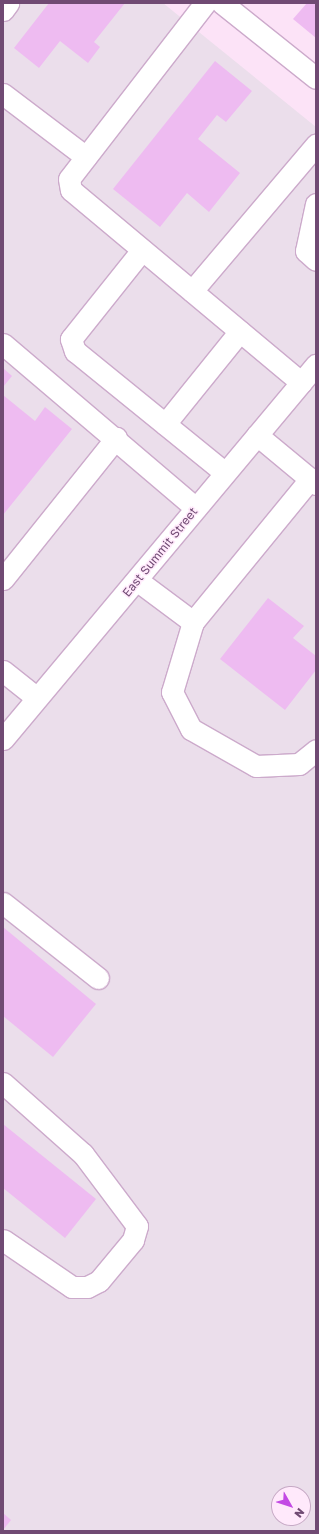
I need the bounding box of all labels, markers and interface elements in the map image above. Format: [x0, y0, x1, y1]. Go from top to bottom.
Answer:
street label: East Summit Street [120, 504, 200, 600]
north arrow [271, 1486, 311, 1526]
text: N [292, 1506, 308, 1521]

